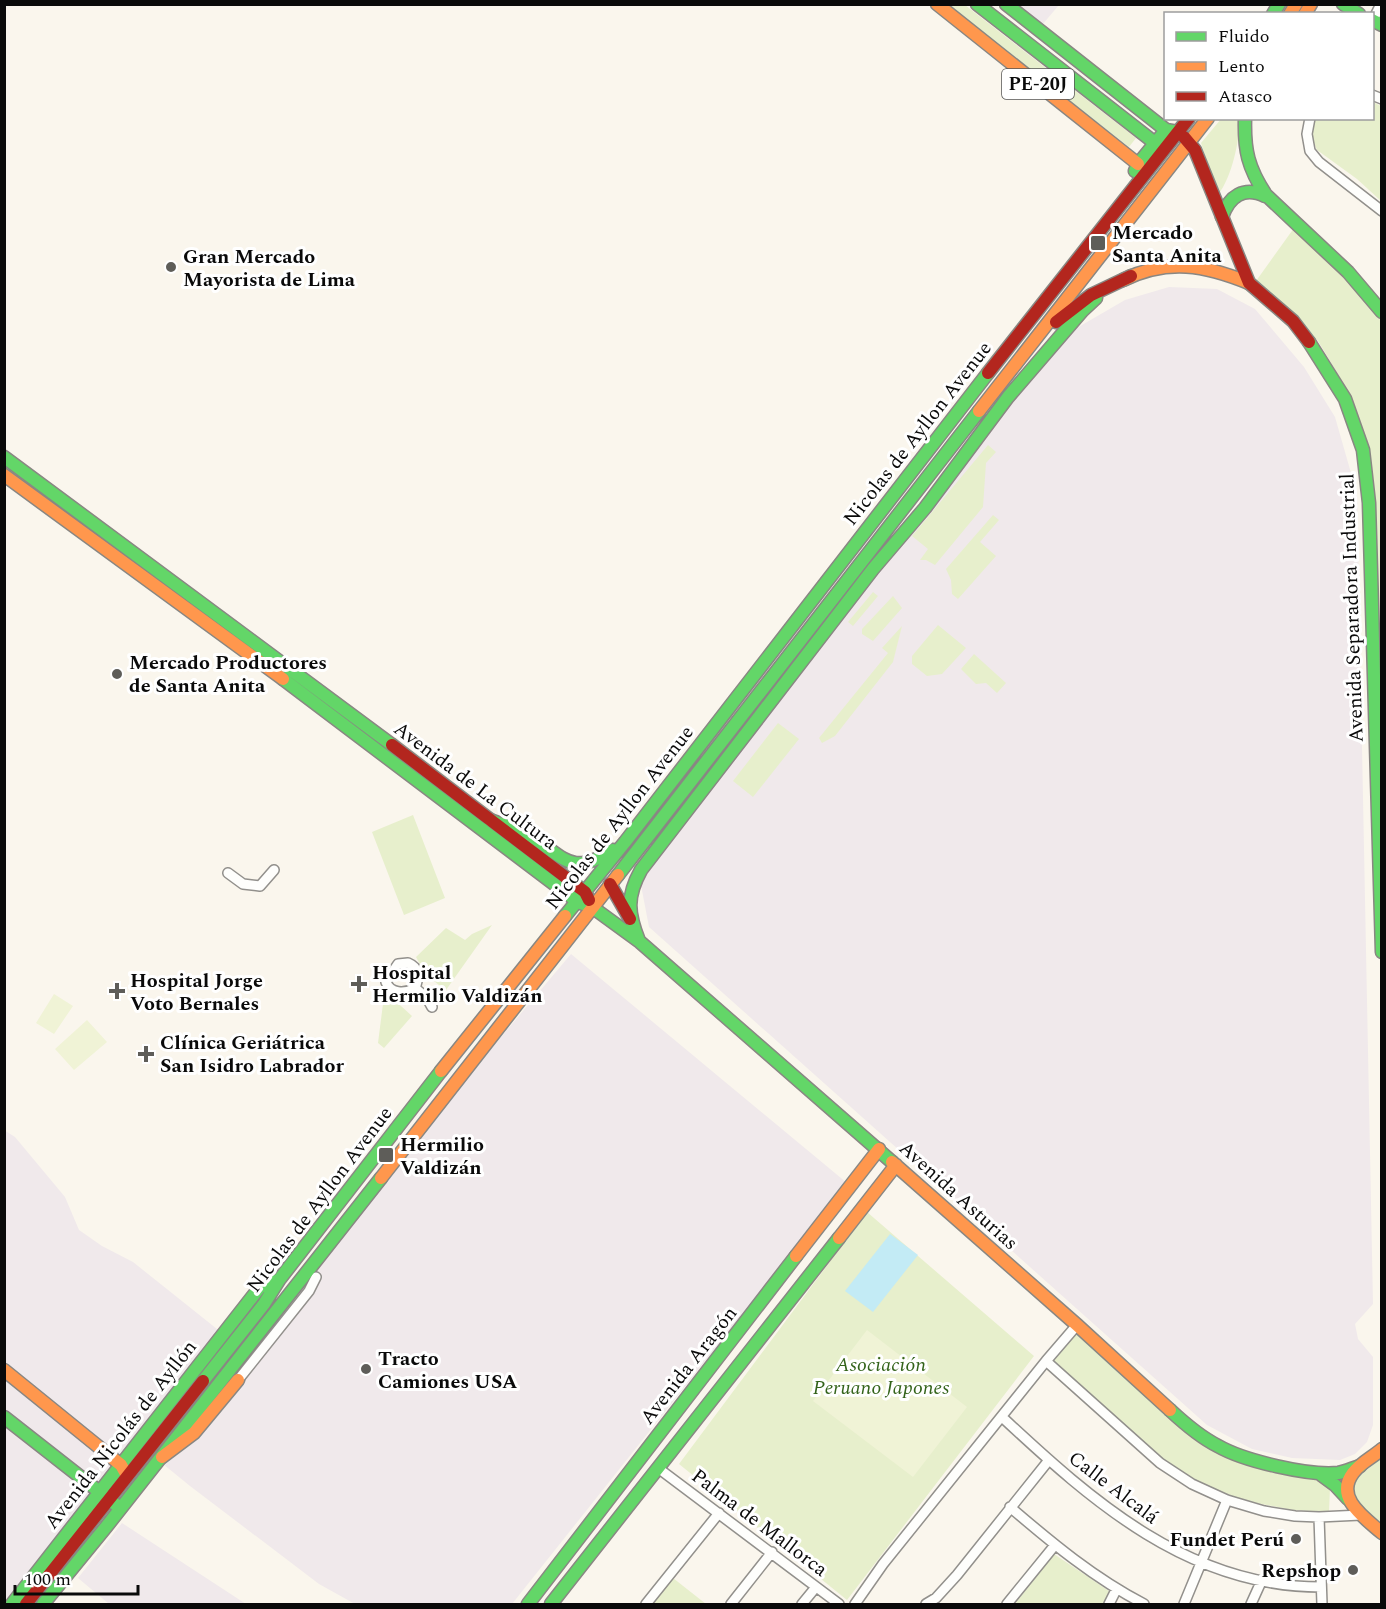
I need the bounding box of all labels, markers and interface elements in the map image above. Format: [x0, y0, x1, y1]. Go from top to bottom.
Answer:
legend [1164, 12, 1374, 120]
text: Fluido [1218, 23, 1270, 50]
text: Lento [1218, 53, 1265, 80]
road number: PE-20J [1002, 69, 1074, 99]
text: Atasco [1218, 83, 1272, 110]
place label: Mercado Santa Anita [1112, 218, 1222, 271]
marker: Mercado Santa Anita [1089, 234, 1107, 252]
place label: Gran Mercado Mayorista de Lima [183, 242, 356, 295]
marker: Gran Mercado Mayorista de Lima [164, 260, 178, 274]
street label: Nicolas de Ayllon Avenue [836, 335, 999, 532]
street label: Avenida Separadora Industrial [1332, 473, 1372, 743]
place label: Mercado Productores de Santa Anita [129, 648, 327, 701]
marker: Mercado Productores de Santa Anita [110, 667, 124, 681]
street label: Avenida de La Cultura [387, 714, 564, 858]
street label: Nicolas de Ayllon Avenue [538, 719, 701, 916]
place label: Hospital Hermilio Valdizán [372, 958, 543, 1011]
place label: Hospital Jorge Voto Bernales [130, 966, 263, 1019]
marker: Hospital Hermilio Valdizán [350, 975, 368, 993]
marker: Hospital Jorge Voto Bernales [108, 982, 126, 1000]
place label: Clínica Geriátrica San Isidro Labrador [160, 1028, 344, 1081]
marker: Clínica Geriátrica San Isidro Labrador [137, 1045, 155, 1063]
street label: Nicolas de Ayllon Avenue [240, 1100, 400, 1299]
place label: Hermilio Valdizán [400, 1130, 484, 1183]
street label: Avenida Asturias [892, 1134, 1025, 1258]
marker: Hermilio Valdizán [377, 1146, 395, 1164]
street label: Avenida Aragón [633, 1300, 745, 1431]
street label: Avenida Nicolás de Ayllón [37, 1334, 204, 1536]
place label: Tracto Camiones USA [378, 1344, 518, 1397]
park label: Asociación Peruano Japones [813, 1350, 949, 1403]
marker: Tracto Camiones USA [359, 1362, 373, 1376]
street label: Calle Alcalá [1062, 1444, 1165, 1532]
street label: Palma de Mallorca [685, 1461, 834, 1584]
place label: Fundet Perú [1169, 1525, 1284, 1555]
marker: Fundet Perú [1289, 1532, 1303, 1546]
place label: Repshop [1261, 1556, 1341, 1586]
scale bar [15, 1558, 138, 1596]
marker: Repshop [1346, 1563, 1360, 1577]
text: 100 m [24, 1566, 71, 1593]

